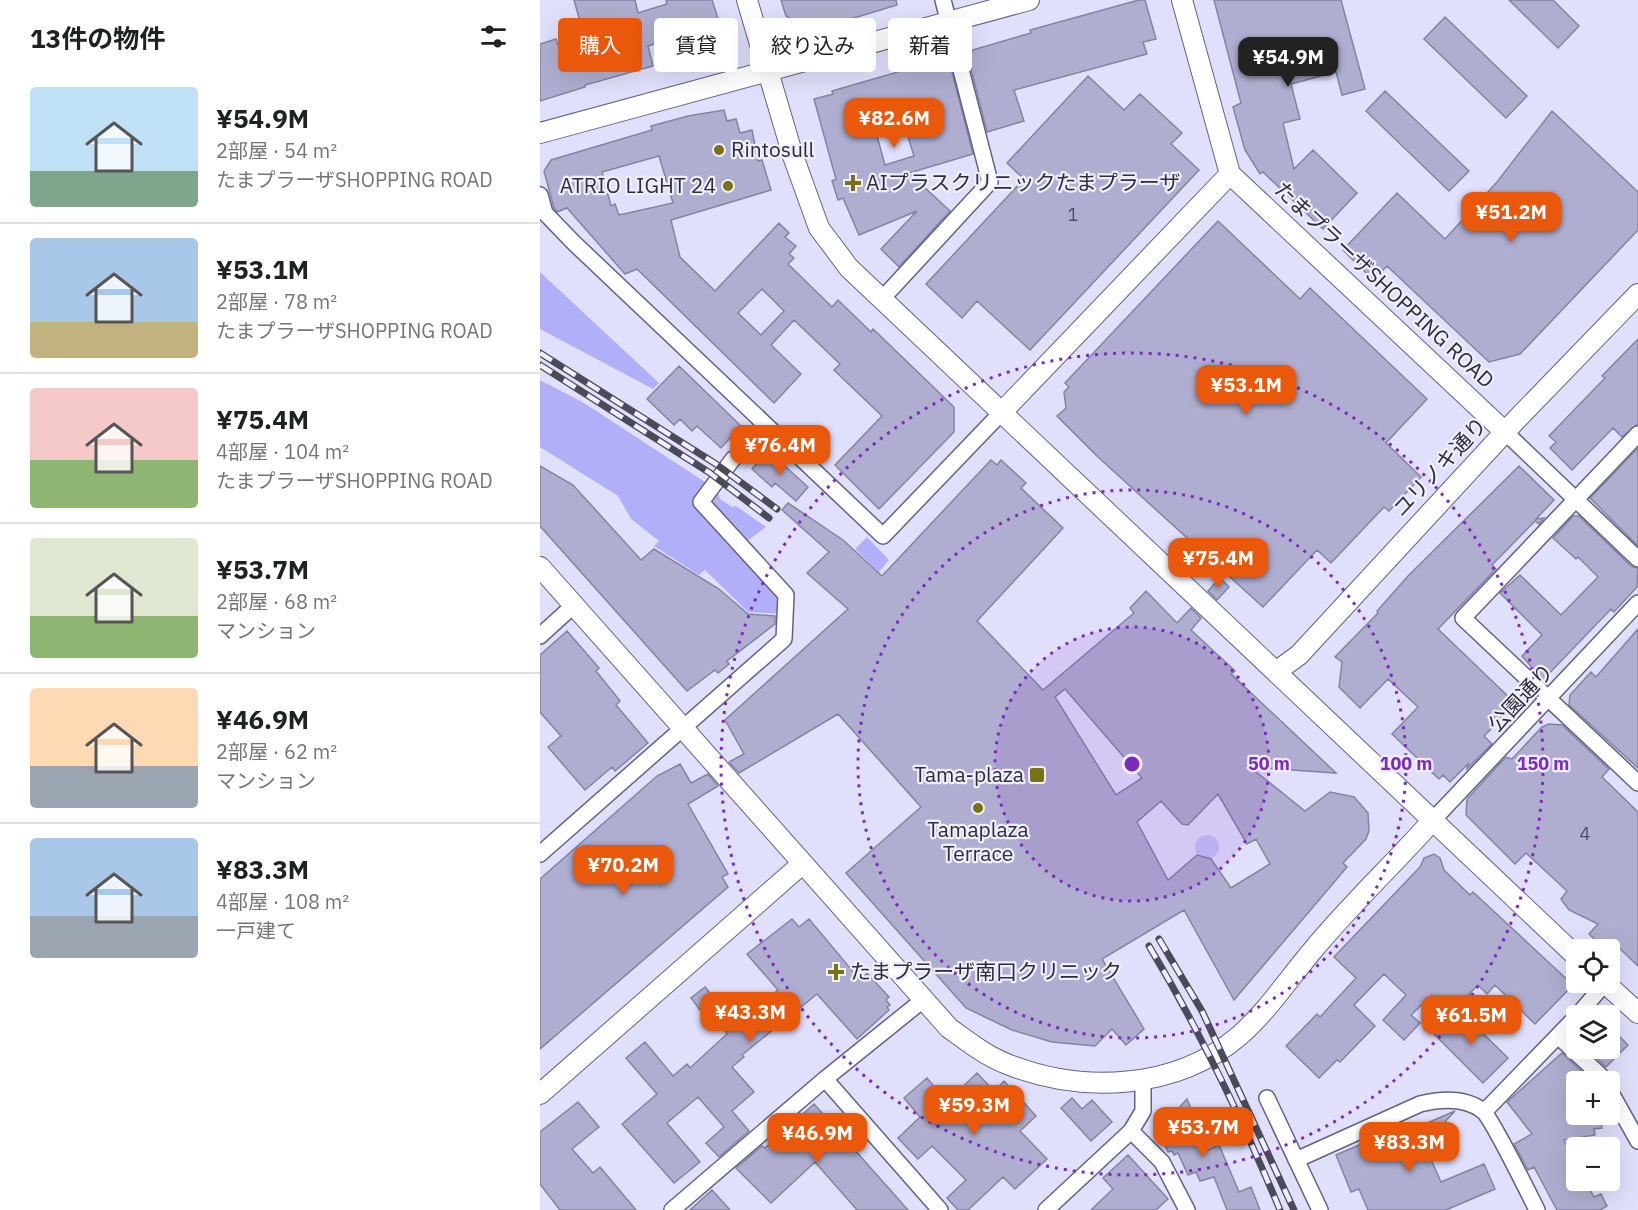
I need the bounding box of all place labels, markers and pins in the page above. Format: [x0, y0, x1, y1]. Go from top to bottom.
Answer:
pin: ¥54.9M [1239, 37, 1337, 88]
pin: ¥82.6M [845, 98, 943, 149]
place label: Rintosull [731, 135, 814, 163]
marker: Rintosull [712, 143, 726, 157]
place label: AIプラスクリニックたまプラーザ [866, 168, 1180, 196]
place label: ATRIO LIGHT 24 [560, 171, 716, 199]
marker: AIプラスクリニックたまプラーザ [844, 174, 862, 192]
marker: ATRIO LIGHT 24 [721, 179, 735, 193]
pin: ¥51.2M [1462, 192, 1560, 243]
pin: ¥53.1M [1197, 365, 1295, 416]
pin: ¥76.4M [731, 425, 829, 476]
pin: ¥75.4M [1169, 538, 1267, 589]
centre of rings [1122, 754, 1142, 774]
place label: Tama-plaza [914, 760, 1024, 788]
marker: Tama-plaza [1028, 766, 1046, 784]
marker: Tamaplaza Terrace [971, 801, 985, 815]
place label: Tamaplaza Terrace [927, 815, 1029, 867]
pin: ¥70.2M [574, 845, 672, 896]
place label: たまプラーザ南口クリニック [850, 957, 1122, 985]
marker: たまプラーザ南口クリニック [827, 963, 845, 981]
pin: ¥43.3M [701, 992, 799, 1043]
pin: ¥61.5M [1422, 995, 1520, 1046]
pin: ¥59.3M [925, 1085, 1023, 1136]
pin: ¥53.7M [1154, 1107, 1252, 1158]
pin: ¥46.9M [768, 1113, 866, 1164]
pin: ¥83.3M [1360, 1122, 1458, 1173]

